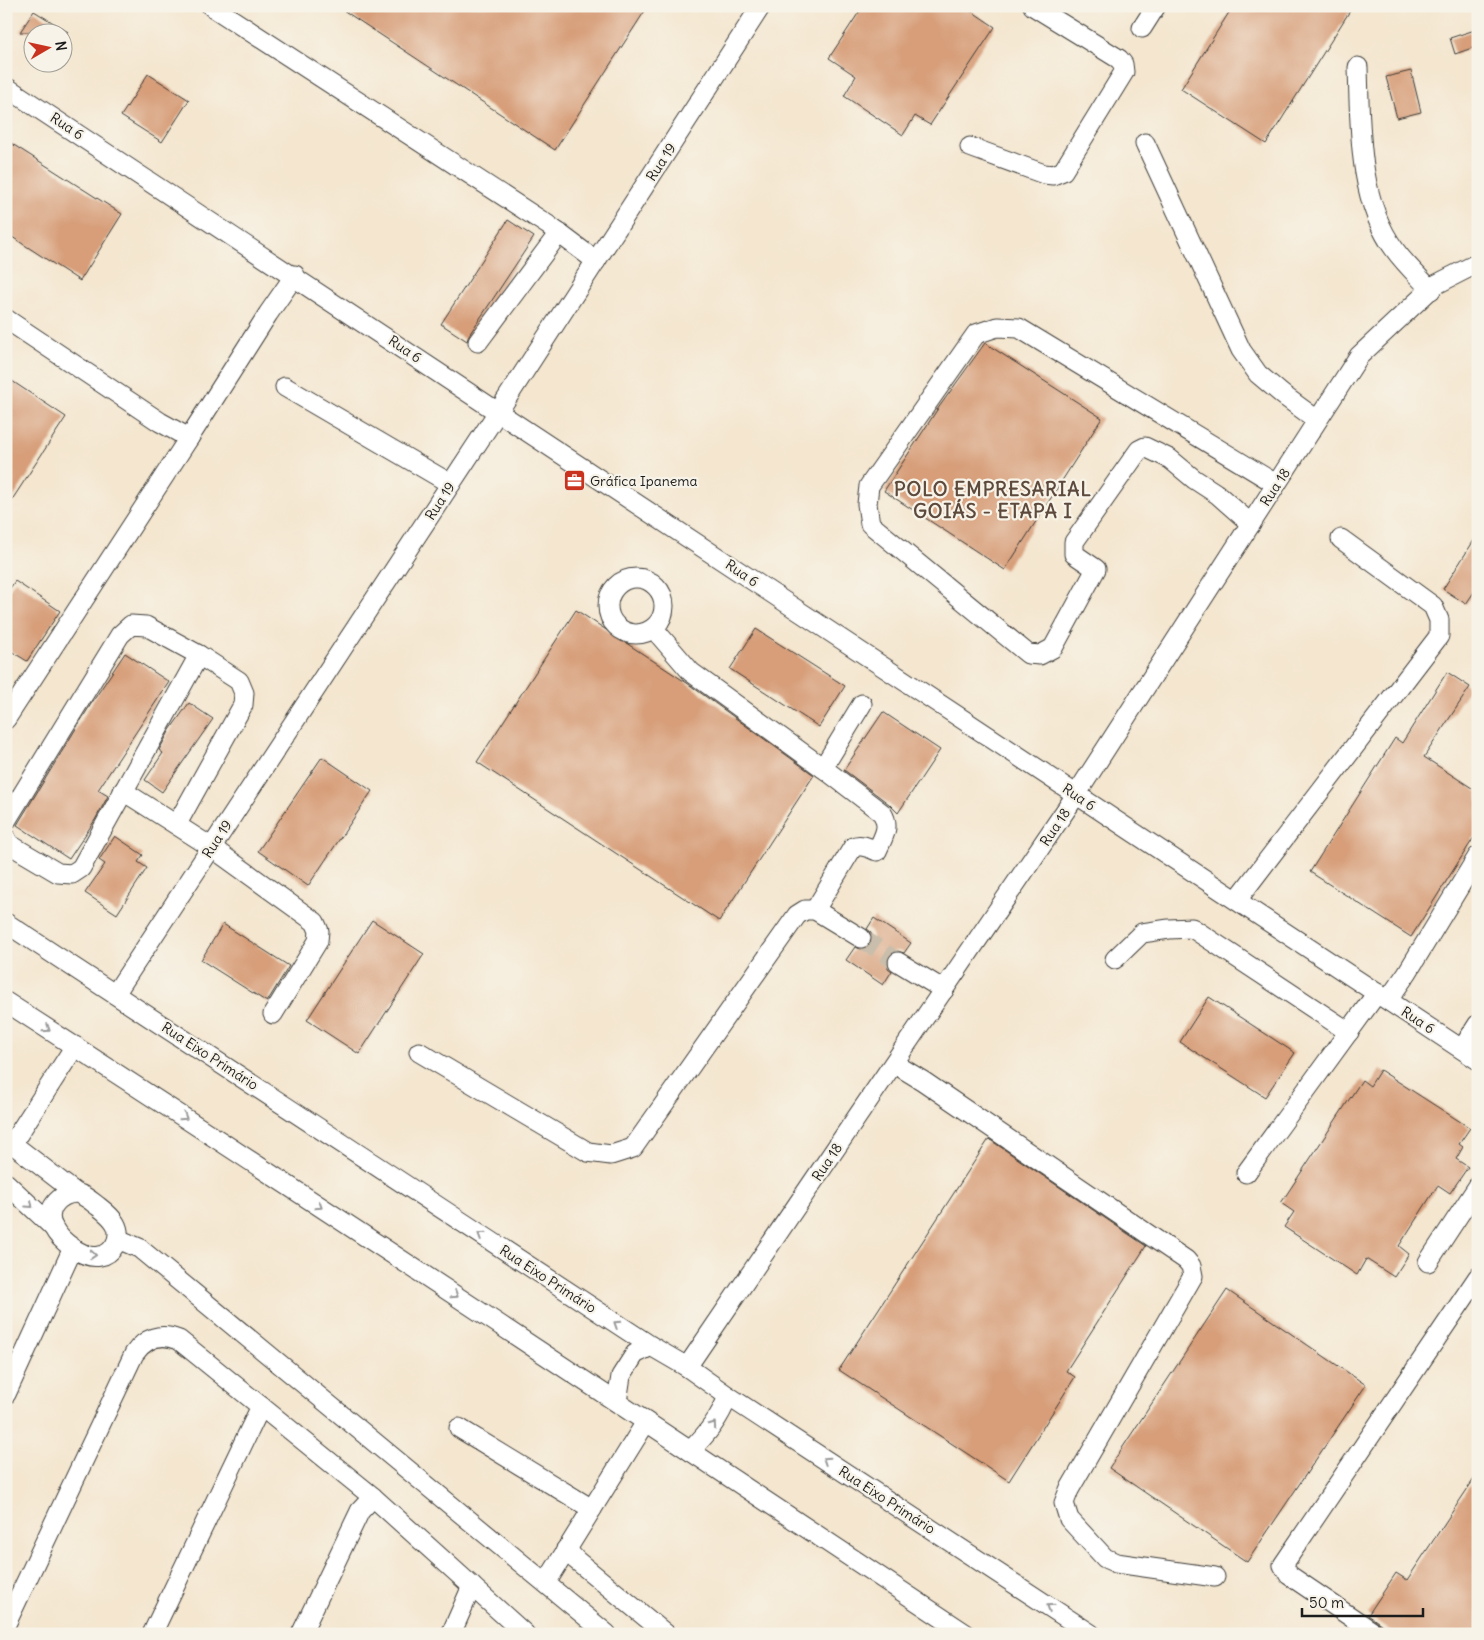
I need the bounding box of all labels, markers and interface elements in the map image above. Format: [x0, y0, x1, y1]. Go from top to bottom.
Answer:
north arrow [22, 22, 72, 72]
text: N [51, 40, 70, 52]
street label: Rua 6 [47, 109, 87, 143]
street label: Rua 19 [642, 140, 680, 184]
street label: Rua 6 [385, 331, 425, 367]
street label: Rua 18 [1256, 465, 1294, 509]
office icon: Gráfica Ipanema [562, 469, 586, 493]
place label: Gráfica Ipanema [590, 472, 698, 490]
district label: POLO EMPRESARIAL GOIÁS - ETAPA I [894, 477, 1092, 523]
street label: Rua 19 [421, 479, 459, 523]
street label: Rua 6 [722, 555, 762, 591]
street label: Rua 6 [1059, 779, 1099, 815]
street label: Rua 18 [1036, 805, 1074, 849]
street label: Rua 19 [198, 817, 236, 861]
street label: Rua 6 [1398, 1003, 1438, 1037]
street label: Rua Eixo Primário [158, 1018, 262, 1094]
one-way arrow [42, 1022, 51, 1032]
one-way arrow [178, 1110, 187, 1120]
street label: Rua 18 [808, 1140, 846, 1184]
one-way arrow [24, 1199, 33, 1208]
one-way arrow [314, 1200, 323, 1209]
one-way arrow [478, 1231, 487, 1241]
street label: Rua Eixo Primário [496, 1241, 600, 1317]
one-way arrow [90, 1250, 98, 1261]
one-way arrow [449, 1289, 459, 1298]
one-way arrow [613, 1321, 623, 1330]
one-way arrow [707, 1422, 716, 1431]
one-way arrow [823, 1457, 832, 1467]
street label: Rua Eixo Primário [835, 1462, 939, 1538]
scale bar [1302, 1585, 1423, 1617]
text: 50 m [1309, 1593, 1344, 1612]
one-way arrow [1046, 1604, 1056, 1613]

